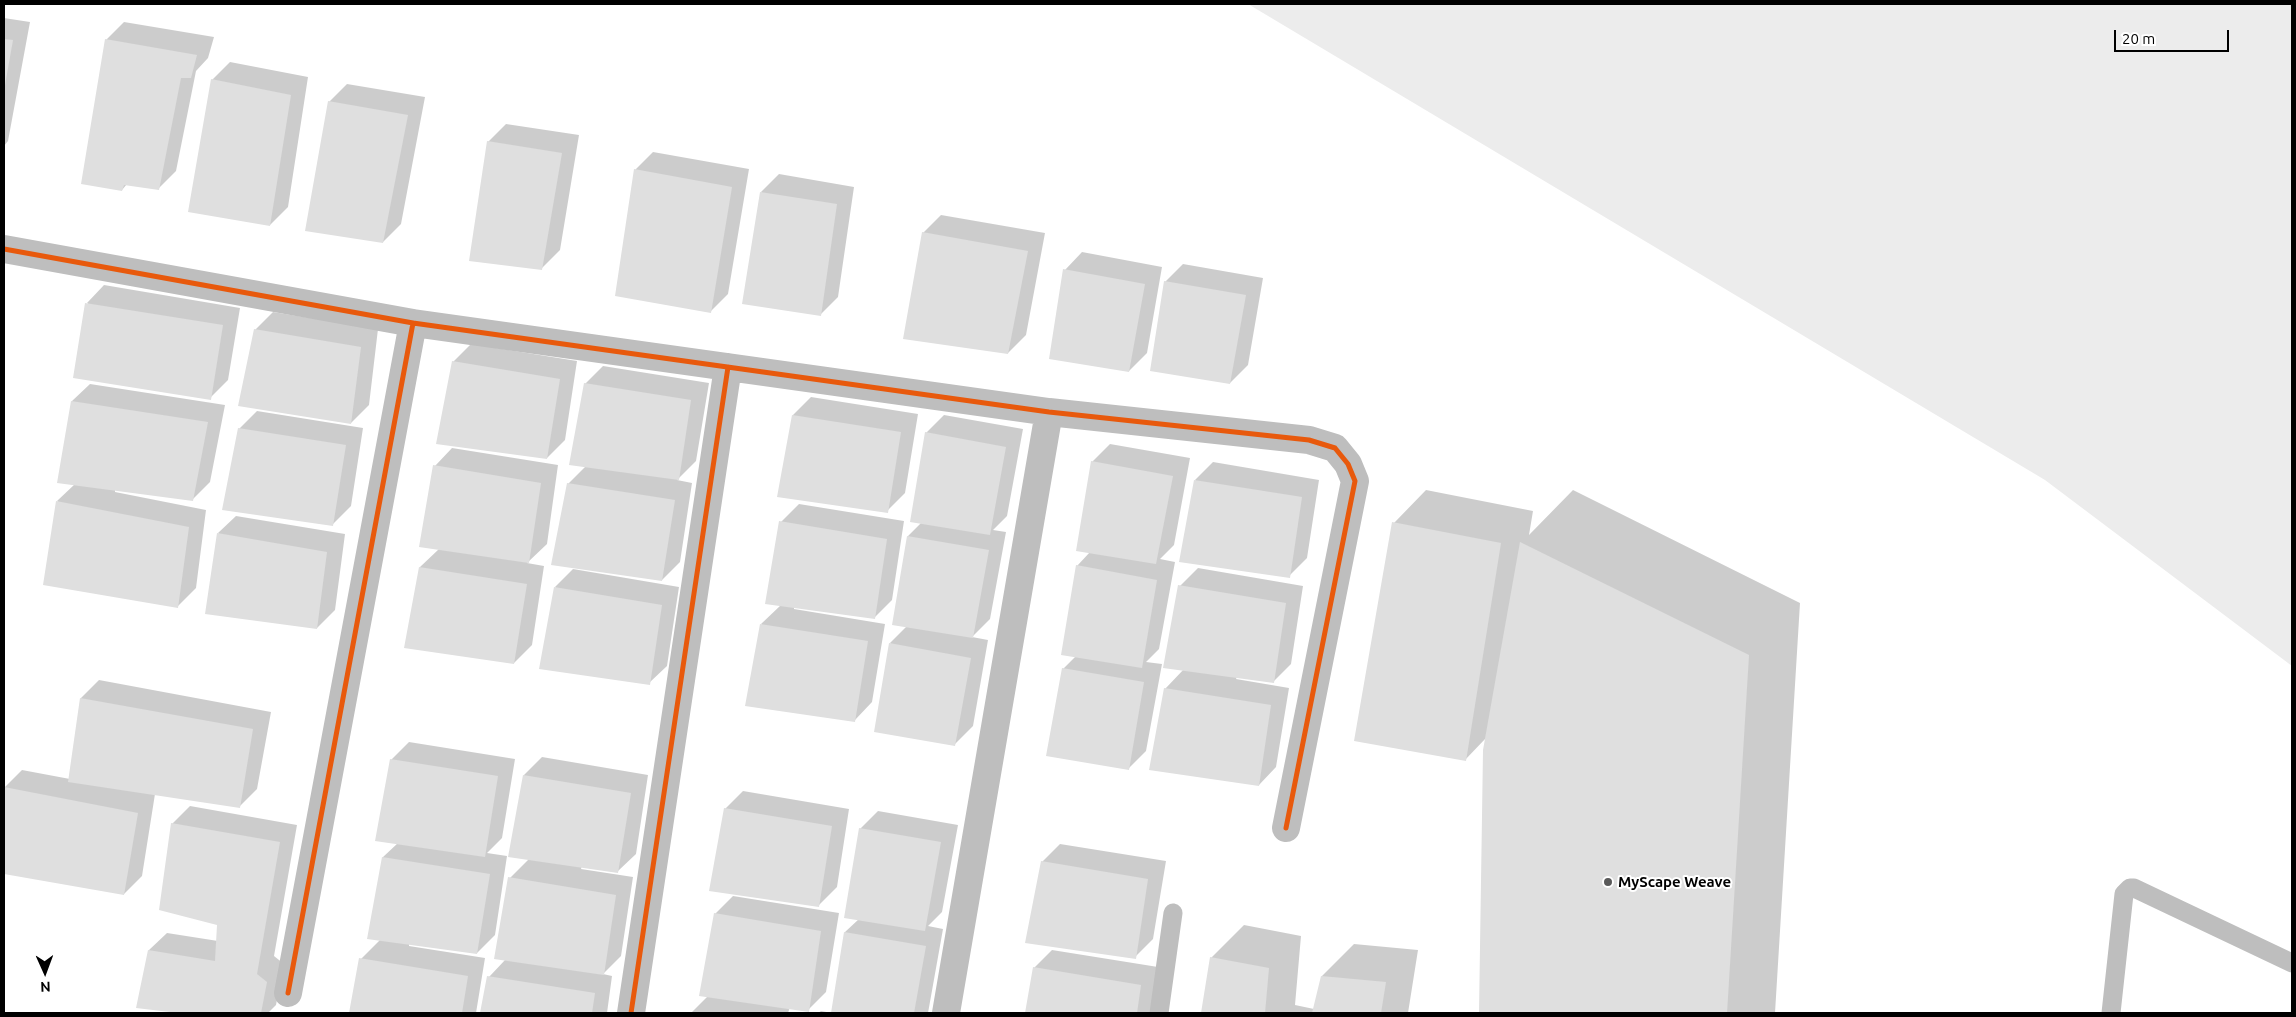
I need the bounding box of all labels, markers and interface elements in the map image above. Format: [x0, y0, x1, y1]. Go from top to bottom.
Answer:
scale bar [2116, 20, 2231, 52]
text: 20 m [2122, 30, 2155, 47]
place label: MyScape Weave [1618, 873, 1731, 891]
marker: MyScape Weave [1602, 876, 1614, 888]
north arrow [20, 947, 70, 997]
text: N [40, 979, 51, 995]

